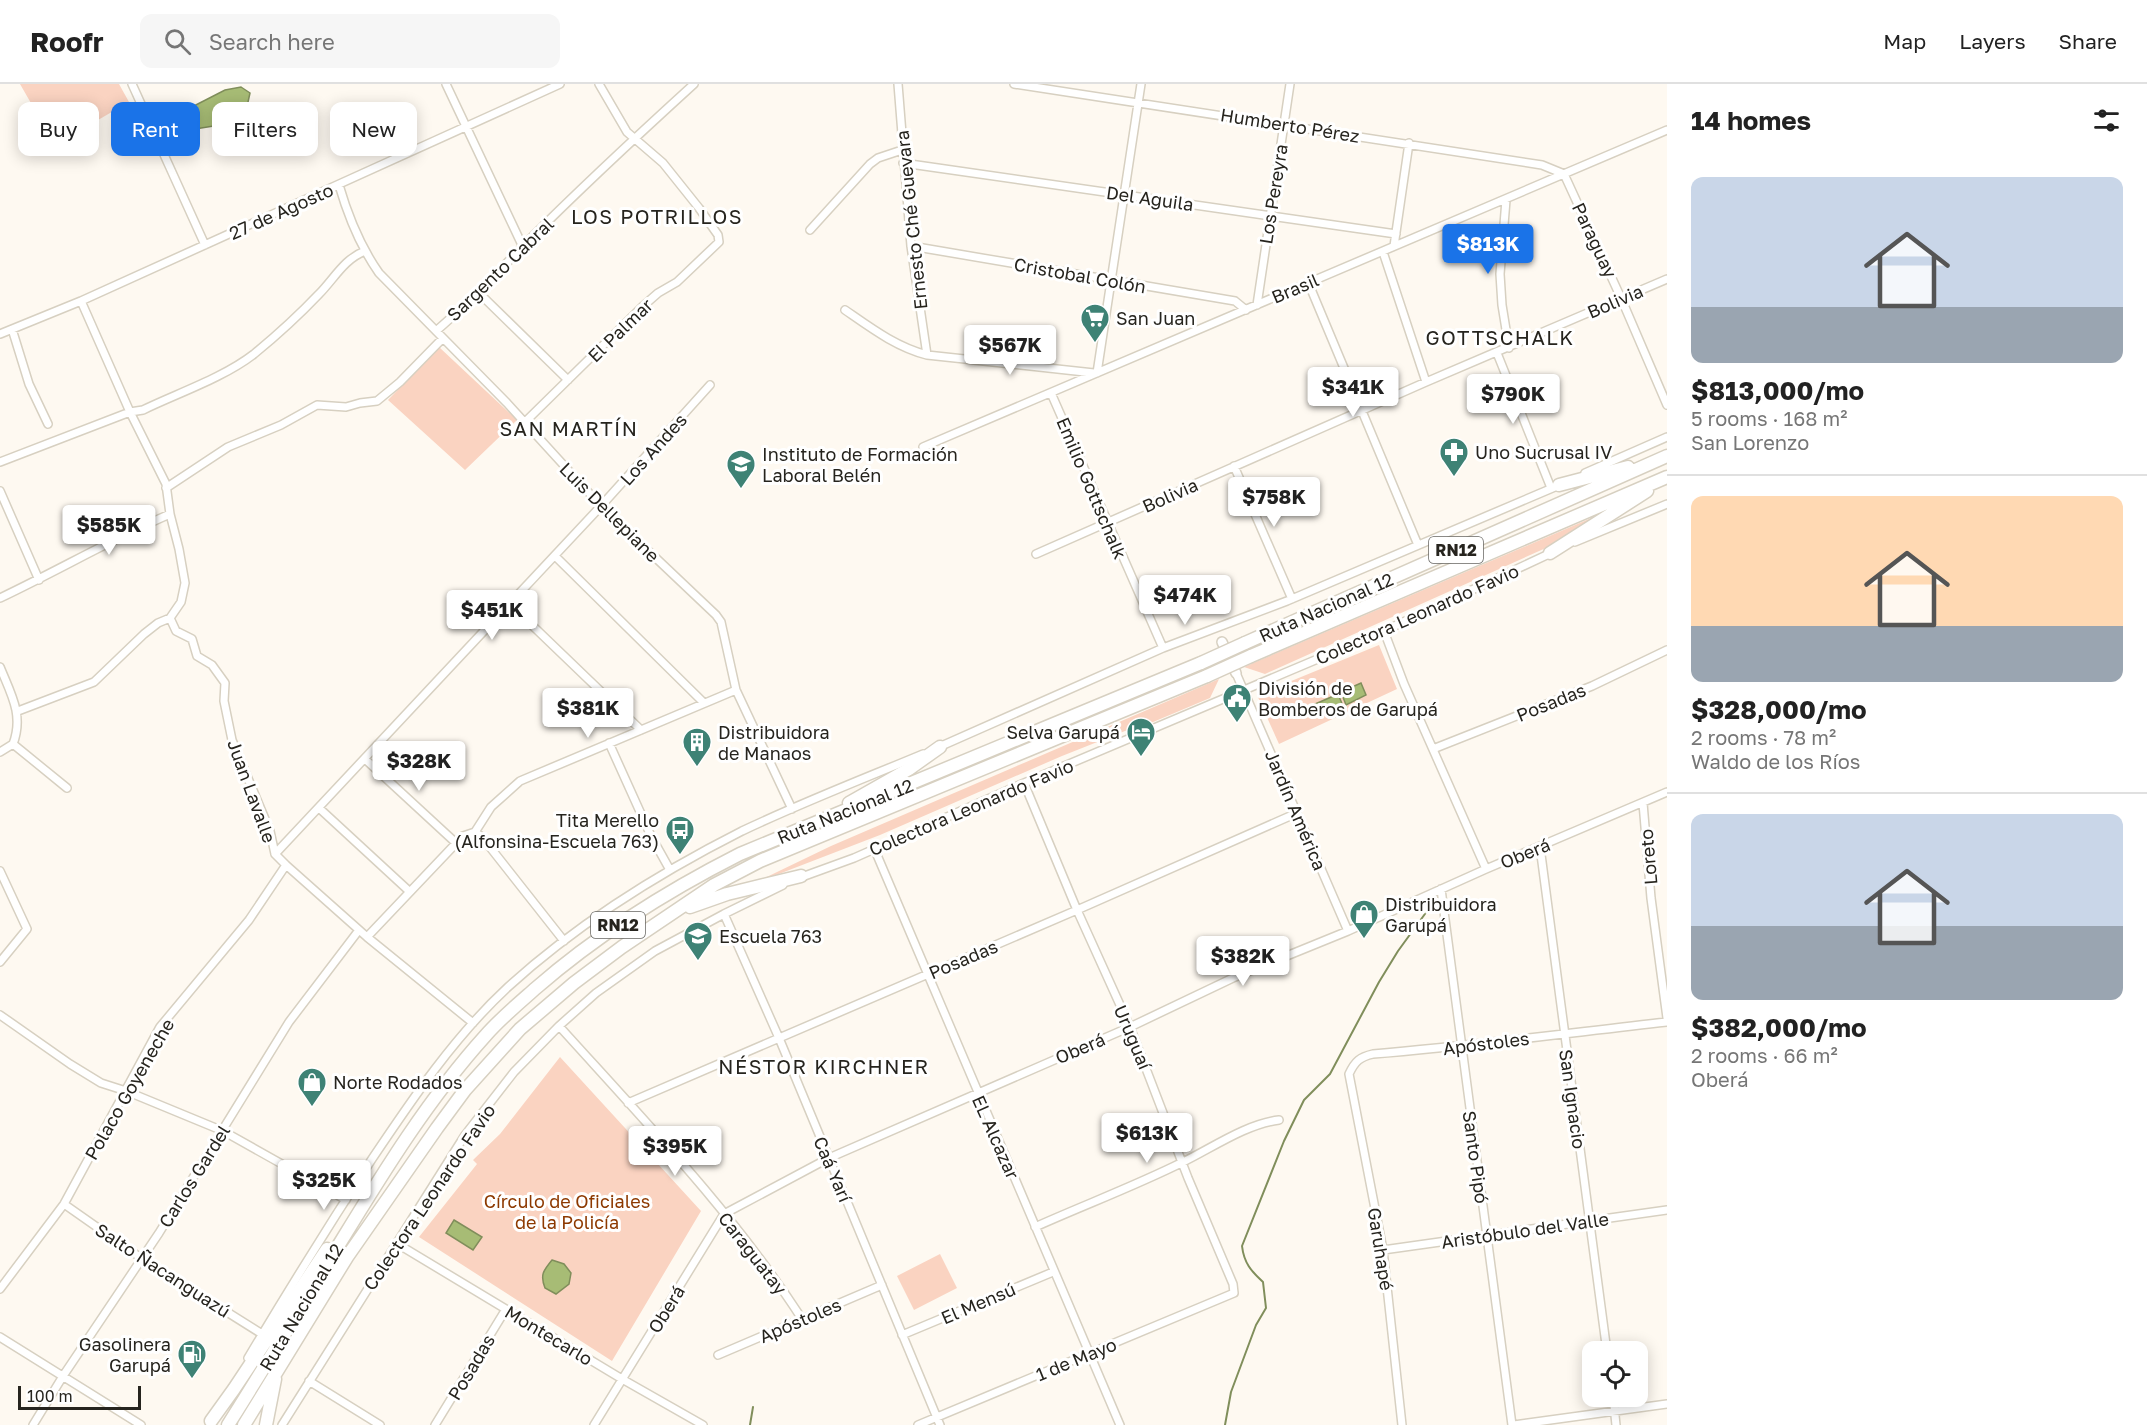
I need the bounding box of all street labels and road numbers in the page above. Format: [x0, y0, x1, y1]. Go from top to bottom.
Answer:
street label: Humberto Pérez [1219, 103, 1361, 147]
street label: Ernesto Ché Guevara [891, 129, 931, 311]
street label: Los Pereyra [1254, 142, 1292, 246]
street label: 27 de Agosto [225, 178, 337, 244]
street label: Del Aguila [1105, 181, 1195, 215]
street label: Paraguay [1568, 199, 1622, 281]
street label: Sargento Cabral [442, 212, 558, 325]
street label: Cristobal Colón [1012, 253, 1148, 297]
street label: Brasil [1268, 268, 1322, 308]
street label: Bolivia [1584, 279, 1646, 323]
street label: El Palmar [583, 294, 657, 366]
street label: Los Andes [615, 409, 691, 489]
street label: Emilio Gottschalk [1052, 414, 1132, 562]
street label: Luis Dellepiane [556, 458, 664, 566]
street label: Bolivia [1139, 473, 1201, 517]
road number: RN12 [1429, 537, 1483, 563]
street label: Colectora Leonardo Favio [1312, 559, 1522, 669]
street label: Ruta Nacional 12 [1255, 568, 1397, 646]
street label: Posadas [1513, 678, 1589, 726]
street label: Juan Lavalle [223, 736, 281, 846]
street label: Jardín América [1261, 746, 1331, 874]
street label: Colectora Leonardo Favio [865, 754, 1077, 860]
street label: Ruta Nacional 12 [774, 774, 916, 848]
street label: Loreto [1635, 828, 1661, 886]
street label: Oberá [1497, 833, 1553, 873]
road number: RN12 [591, 912, 645, 938]
street label: Posadas [925, 935, 1001, 983]
street label: Uruguaí [1110, 1001, 1157, 1074]
street label: Polaco Goyeneche [80, 1014, 178, 1164]
street label: Apóstoles [1441, 1027, 1531, 1059]
street label: Oberá [1052, 1028, 1108, 1068]
street label: San Ignacio [1555, 1048, 1591, 1150]
street label: EL Alcazar [968, 1092, 1024, 1182]
street label: Colectora Leonardo Favio [358, 1100, 500, 1294]
street label: Santo Pipó [1459, 1109, 1493, 1205]
street label: Carlos Gardel [154, 1120, 234, 1231]
street label: Caá Yarí [809, 1133, 857, 1206]
street label: Garuhapé [1364, 1206, 1398, 1292]
street label: Caraguatay [714, 1207, 792, 1299]
street label: Aristóbulo del Valle [1440, 1207, 1610, 1253]
street label: Salto Ñacanguazú [91, 1218, 235, 1322]
street label: Ruta Nacional 12 [254, 1239, 348, 1375]
street label: El Mensú [937, 1278, 1019, 1328]
street label: Oberá [643, 1281, 689, 1337]
street label: Apóstoles [756, 1293, 844, 1347]
street label: Montecarlo [501, 1300, 597, 1370]
street label: Posadas [443, 1330, 499, 1404]
street label: 1 de Mayo [1032, 1333, 1120, 1385]

